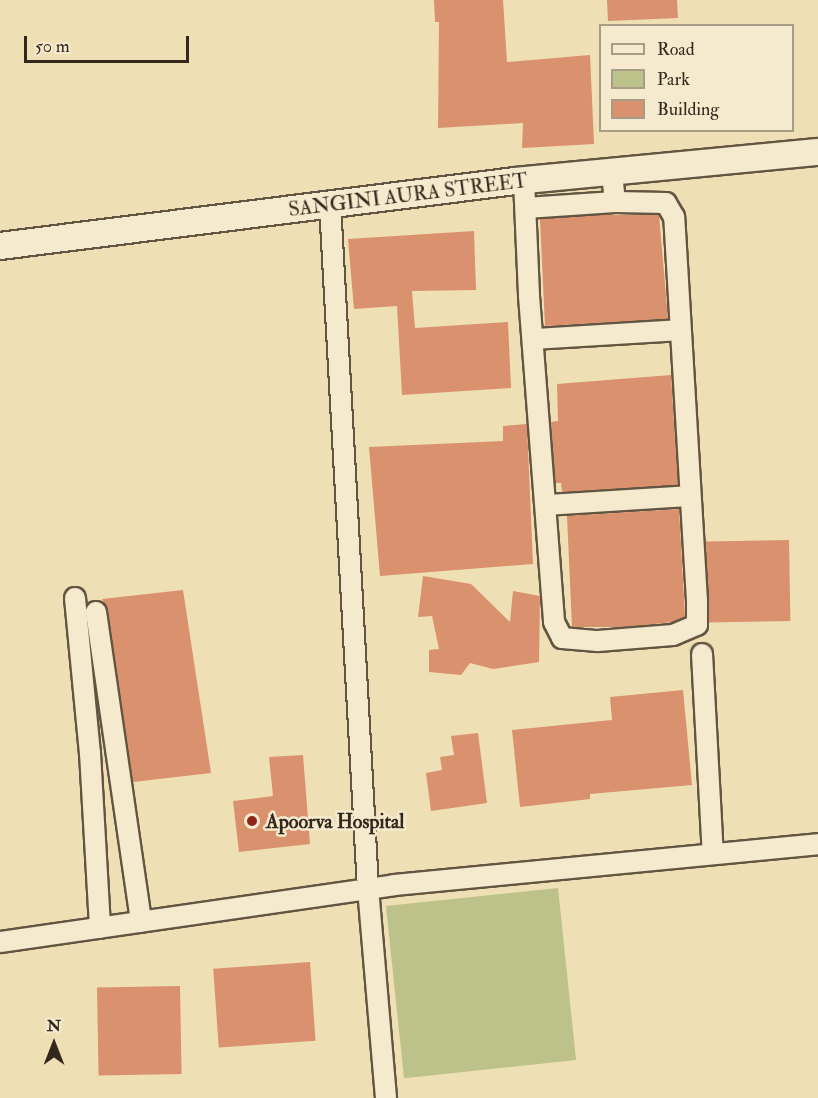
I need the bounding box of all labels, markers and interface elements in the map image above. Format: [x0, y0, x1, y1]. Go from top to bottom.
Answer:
scale bar [27, 24, 192, 62]
legend [599, 24, 794, 132]
text: 50 m [35, 35, 70, 58]
text: Road [657, 38, 695, 61]
text: Park [657, 68, 690, 91]
text: Building [657, 98, 719, 121]
street label: SANGINI AURA STREET [287, 168, 529, 222]
place label: Apoorva Hospital [266, 809, 404, 833]
marker: Apoorva Hospital [243, 812, 261, 830]
north arrow [24, 1014, 84, 1074]
text: N [47, 1016, 61, 1036]

